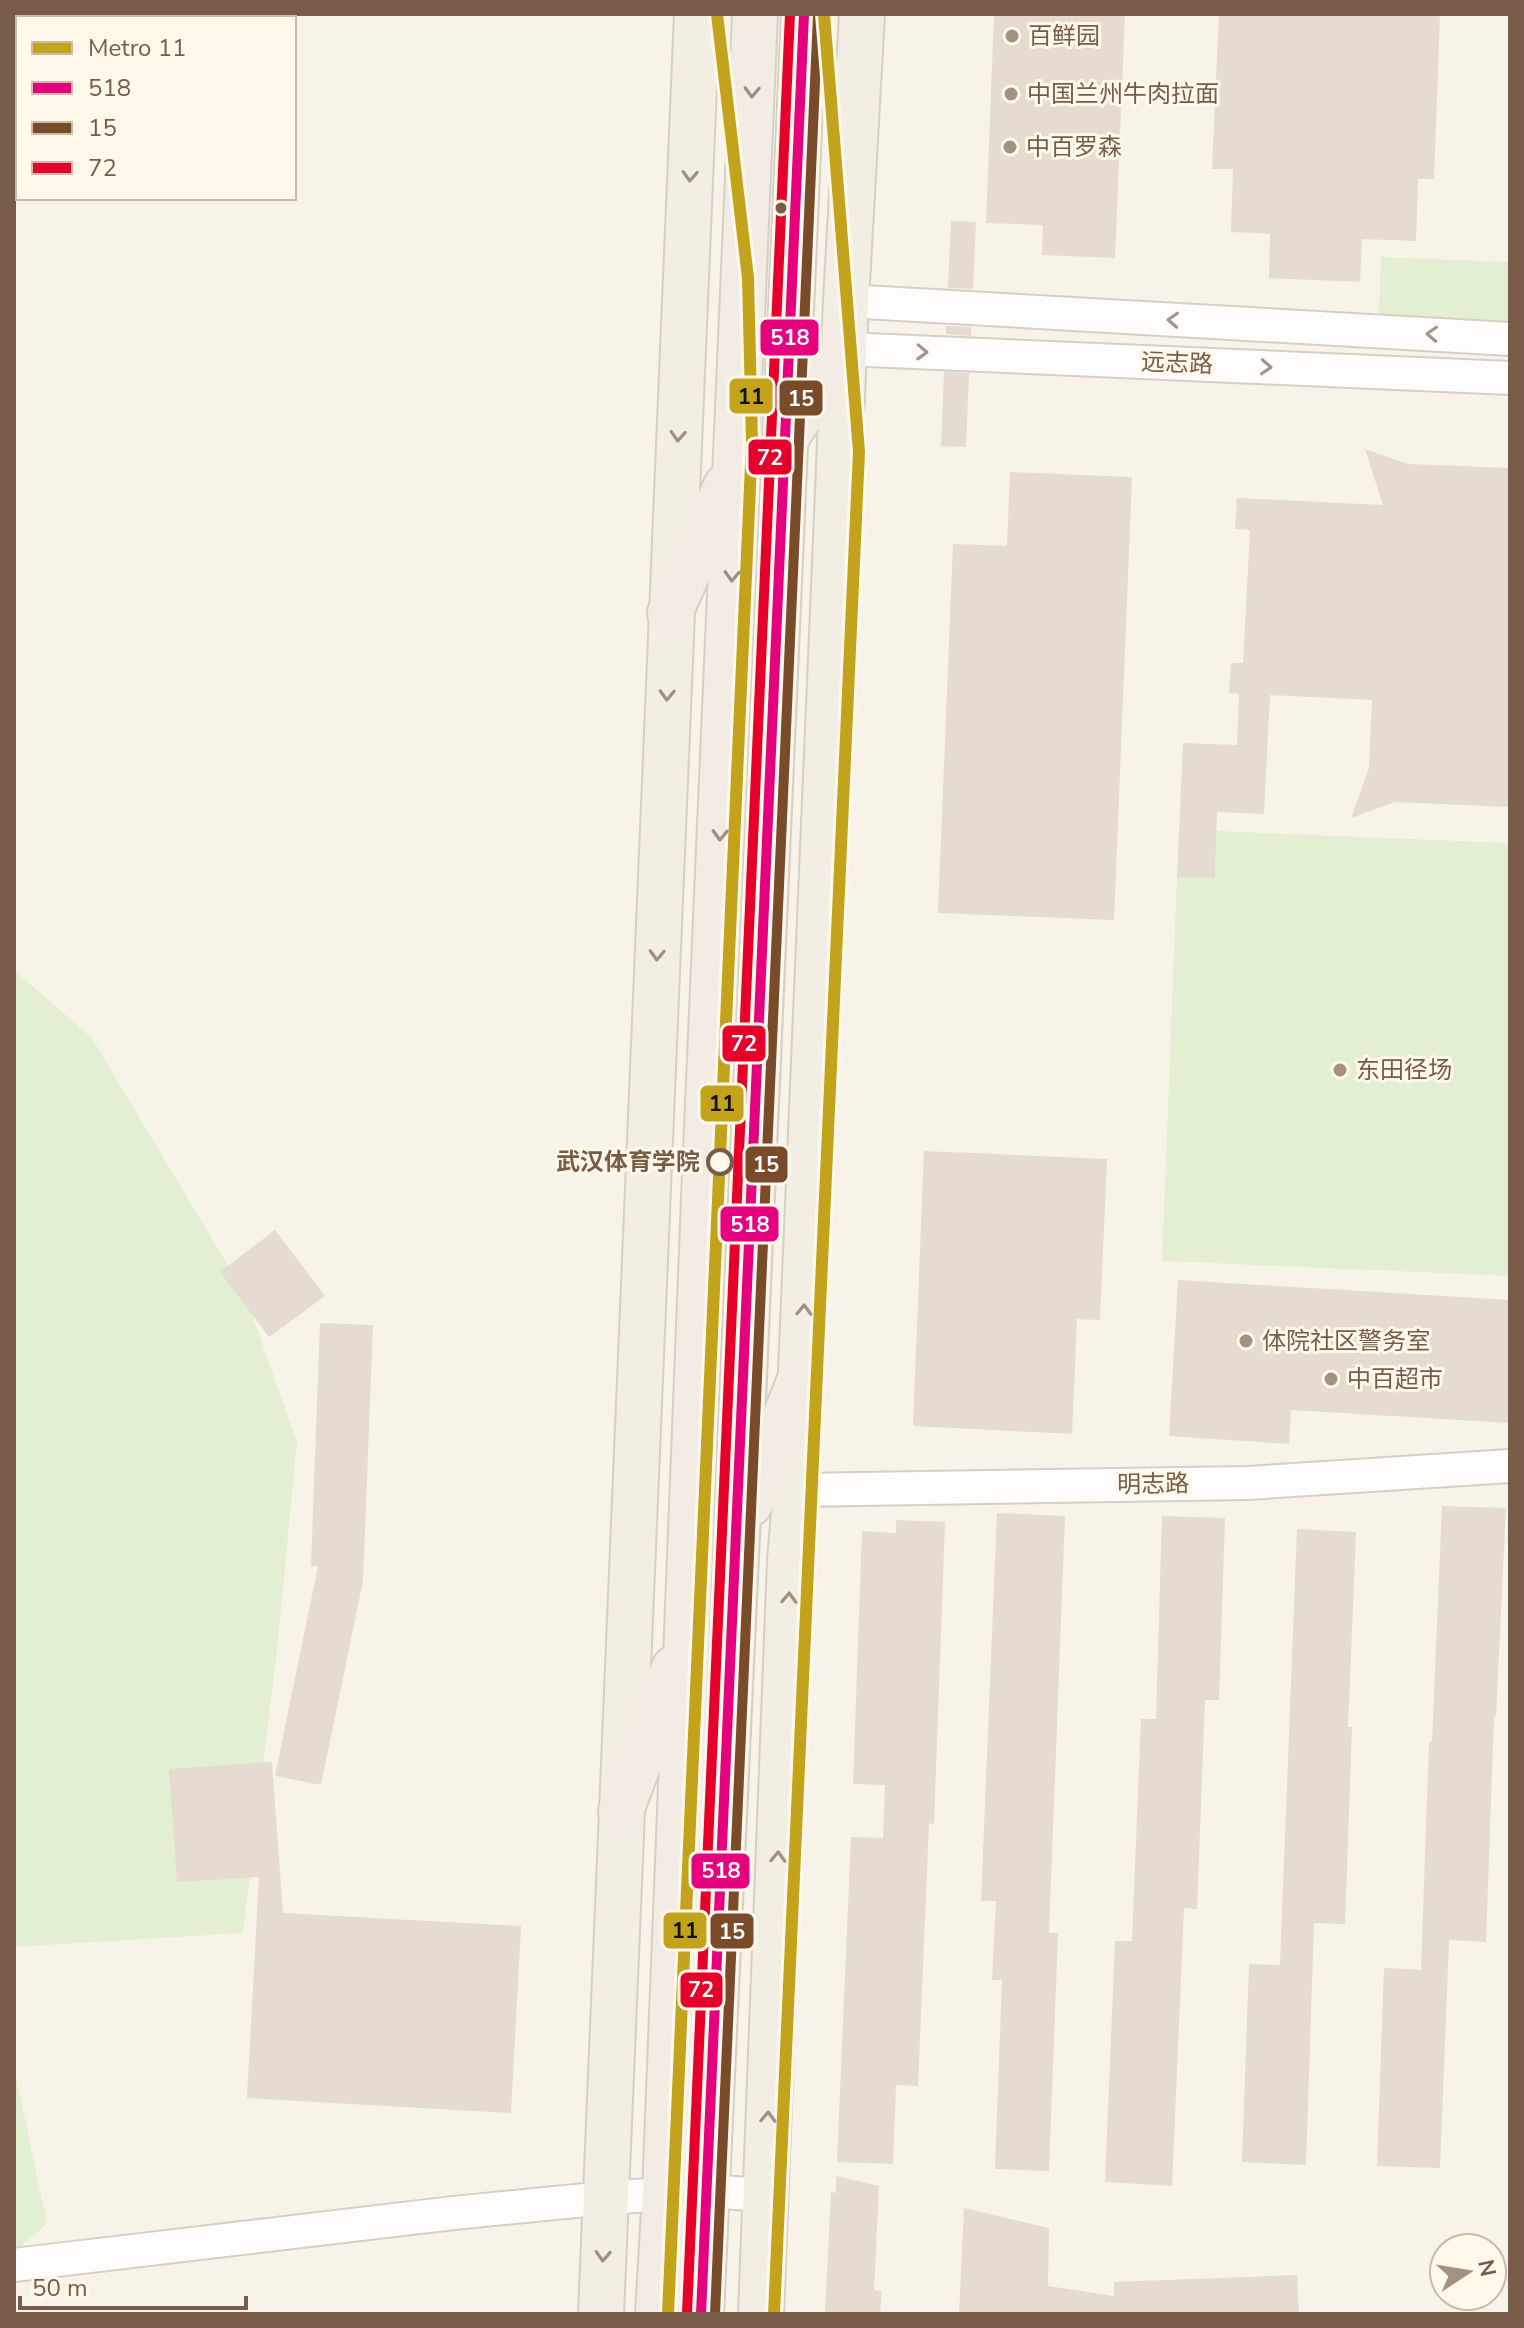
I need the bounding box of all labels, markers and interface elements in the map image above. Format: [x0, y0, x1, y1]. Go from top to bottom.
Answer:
legend [16, 16, 296, 200]
place label: 百鲜园 [1028, 20, 1100, 52]
marker: 百鲜园 [1003, 27, 1021, 45]
text: Metro 11 [88, 32, 186, 64]
text: 518 [88, 72, 131, 104]
place label: 中国兰州牛肉拉面 [1027, 78, 1219, 110]
marker: 中国兰州牛肉拉面 [1002, 85, 1020, 103]
one-way arrow [743, 86, 760, 99]
text: 15 [88, 112, 117, 144]
place label: 中百罗森 [1026, 131, 1122, 163]
marker: 中百罗森 [1001, 138, 1019, 156]
text: 72 [88, 152, 117, 184]
one-way arrow [682, 170, 699, 183]
unlabelled marker [773, 200, 789, 216]
one-way arrow [1166, 311, 1179, 328]
line badge: 518 [759, 318, 820, 357]
text: 518 [770, 323, 810, 353]
one-way arrow [1425, 326, 1438, 343]
one-way arrow [916, 344, 929, 361]
street label: 远志路 [1140, 346, 1214, 380]
one-way arrow [1260, 359, 1273, 376]
line badge: 11 [728, 377, 774, 415]
line badge: 15 [778, 379, 824, 417]
text: 11 [738, 382, 764, 412]
text: 15 [788, 384, 814, 414]
one-way arrow [670, 430, 687, 443]
line badge: 72 [747, 438, 793, 476]
text: 72 [757, 443, 783, 473]
one-way arrow [723, 570, 740, 583]
one-way arrow [659, 689, 676, 702]
one-way arrow [712, 829, 729, 842]
one-way arrow [648, 949, 665, 962]
line badge: 72 [721, 1024, 767, 1063]
text: 72 [731, 1029, 757, 1059]
place label: 东田径场 [1356, 1054, 1452, 1086]
marker: 东田径场 [1331, 1061, 1349, 1079]
line badge: 11 [699, 1084, 745, 1123]
text: 11 [709, 1089, 735, 1119]
line badge: 15 [744, 1145, 789, 1184]
place label: 武汉体育学院 [556, 1146, 700, 1178]
marker: 武汉体育学院 [707, 1149, 733, 1175]
text: 15 [753, 1150, 779, 1180]
line badge: 518 [719, 1205, 780, 1243]
text: 518 [730, 1210, 770, 1240]
one-way arrow [795, 1303, 812, 1316]
place label: 体院社区警务室 [1262, 1325, 1430, 1357]
marker: 体院社区警务室 [1237, 1332, 1255, 1350]
place label: 中百超市 [1347, 1363, 1443, 1395]
marker: 中百超市 [1322, 1370, 1340, 1388]
street label: 明志路 [1117, 1467, 1189, 1501]
one-way arrow [780, 1591, 797, 1603]
one-way arrow [770, 1850, 787, 1863]
line badge: 518 [690, 1852, 751, 1890]
text: 518 [701, 1856, 741, 1886]
line badge: 11 [662, 1911, 708, 1950]
line badge: 15 [709, 1912, 755, 1950]
text: 11 [672, 1916, 698, 1946]
text: 15 [719, 1917, 745, 1947]
line badge: 72 [679, 1971, 724, 2009]
text: 72 [688, 1975, 714, 2005]
one-way arrow [759, 2110, 776, 2123]
north arrow [1428, 2232, 1508, 2312]
one-way arrow [595, 2250, 612, 2263]
text: N [1470, 2257, 1503, 2279]
scale bar [20, 2260, 246, 2310]
text: 50 m [32, 2272, 88, 2304]

